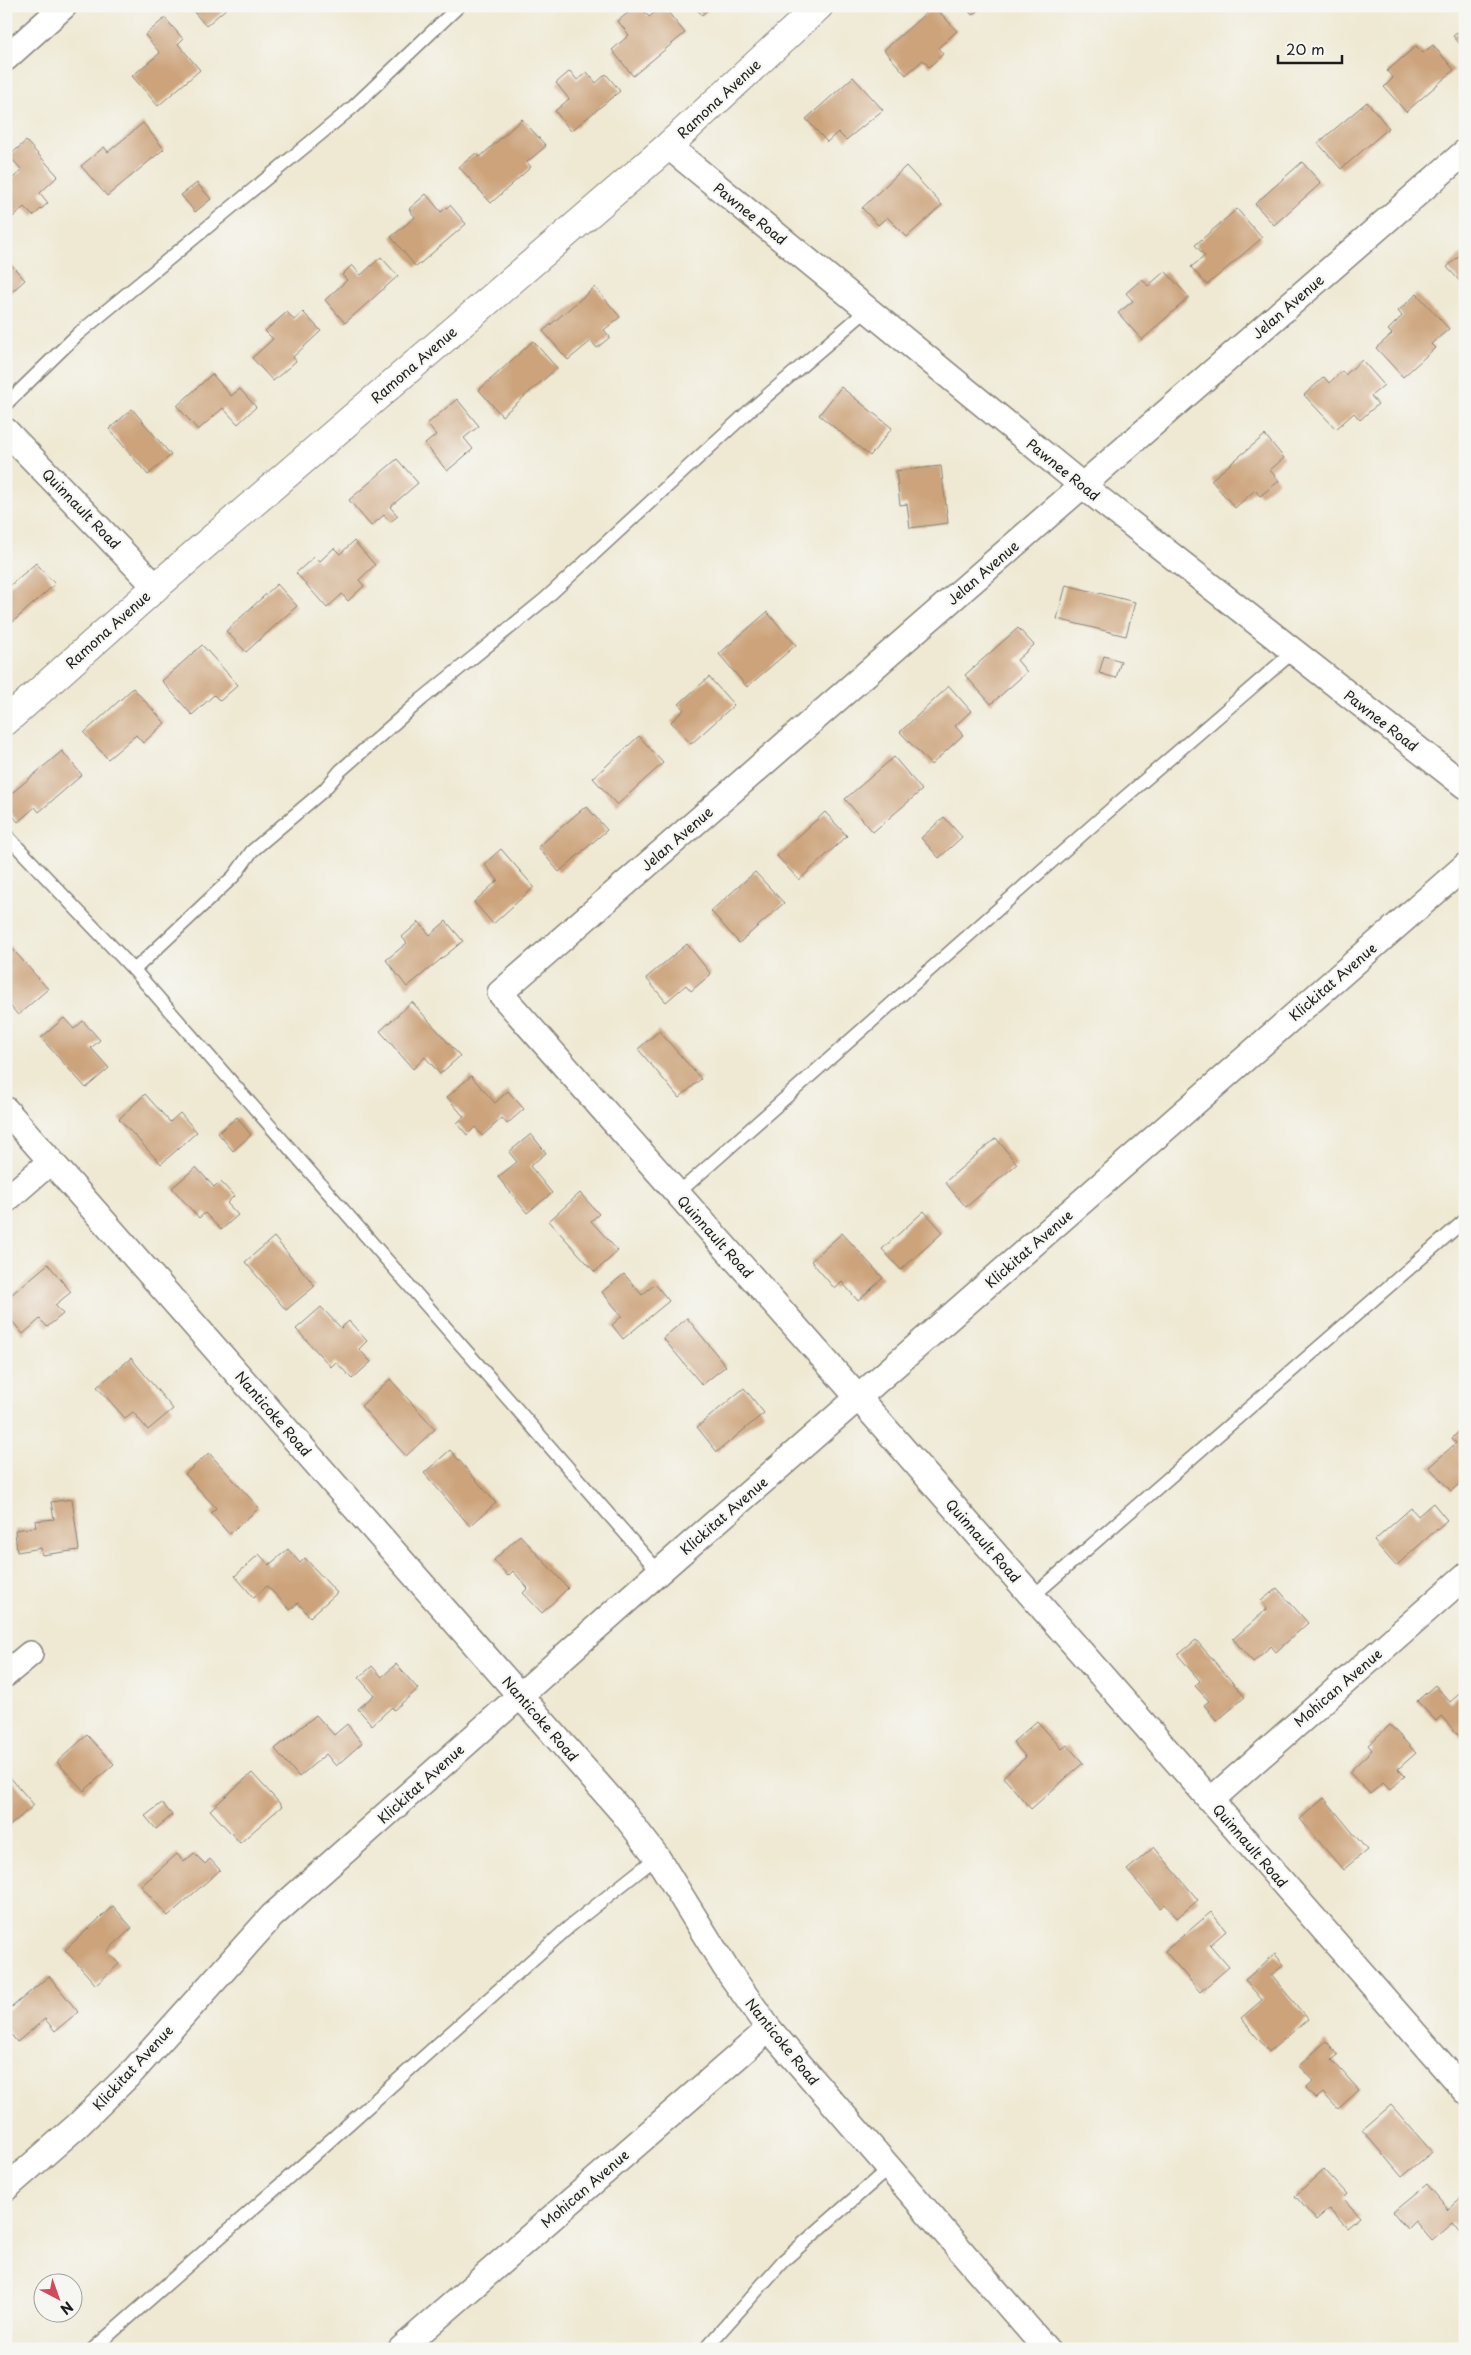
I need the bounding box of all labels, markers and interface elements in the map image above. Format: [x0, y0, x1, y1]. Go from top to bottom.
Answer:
scale bar [1278, 32, 1342, 64]
text: 20 m [1286, 37, 1325, 60]
street label: Ramona Avenue [672, 54, 766, 143]
street label: Pawnee Road [709, 177, 792, 250]
street label: Jelan Avenue [1247, 269, 1328, 344]
street label: Ramona Avenue [366, 321, 462, 408]
street label: Pawnee Road [1022, 433, 1105, 506]
street label: Quinnault Road [37, 464, 125, 554]
street label: Jelan Avenue [942, 535, 1023, 610]
street label: Ramona Avenue [61, 585, 155, 674]
street label: Pawnee Road [1340, 685, 1423, 756]
street label: Jelan Avenue [636, 801, 717, 876]
street label: Klickitat Avenue [1284, 938, 1381, 1026]
street label: Quinnault Road [672, 1191, 758, 1283]
street label: Klickitat Avenue [980, 1205, 1077, 1293]
street label: Nanticoke Road [230, 1366, 316, 1461]
street label: Klickitat Avenue [675, 1472, 772, 1560]
street label: Quinnault Road [941, 1494, 1026, 1587]
street label: Mohican Avenue [1289, 1643, 1386, 1732]
street label: Nanticoke Road [497, 1671, 583, 1766]
street label: Klickitat Avenue [373, 1739, 469, 1828]
street label: Quinnault Road [1208, 1799, 1293, 1892]
street label: Nanticoke Road [741, 1994, 824, 2090]
street label: Klickitat Avenue [88, 2020, 178, 2115]
street label: Mohican Avenue [536, 2144, 633, 2233]
north arrow [32, 2272, 82, 2322]
text: N [56, 2297, 78, 2320]

